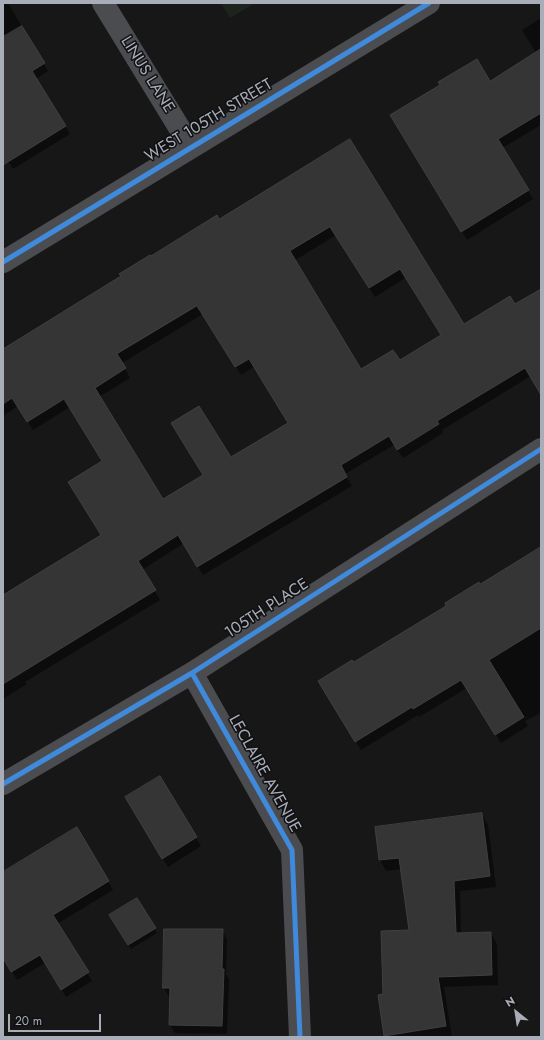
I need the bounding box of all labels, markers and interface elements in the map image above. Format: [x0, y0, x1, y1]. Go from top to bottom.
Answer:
street label: LINUS LANE [116, 33, 178, 117]
street label: WEST 105TH STREET [142, 75, 276, 167]
street label: 105TH PLACE [222, 575, 312, 643]
street label: LECLAIRE AVENUE [224, 712, 304, 836]
north arrow [496, 992, 536, 1032]
text: N [502, 992, 518, 1011]
scale bar [10, 1006, 103, 1032]
text: 20 m [15, 1012, 42, 1030]

